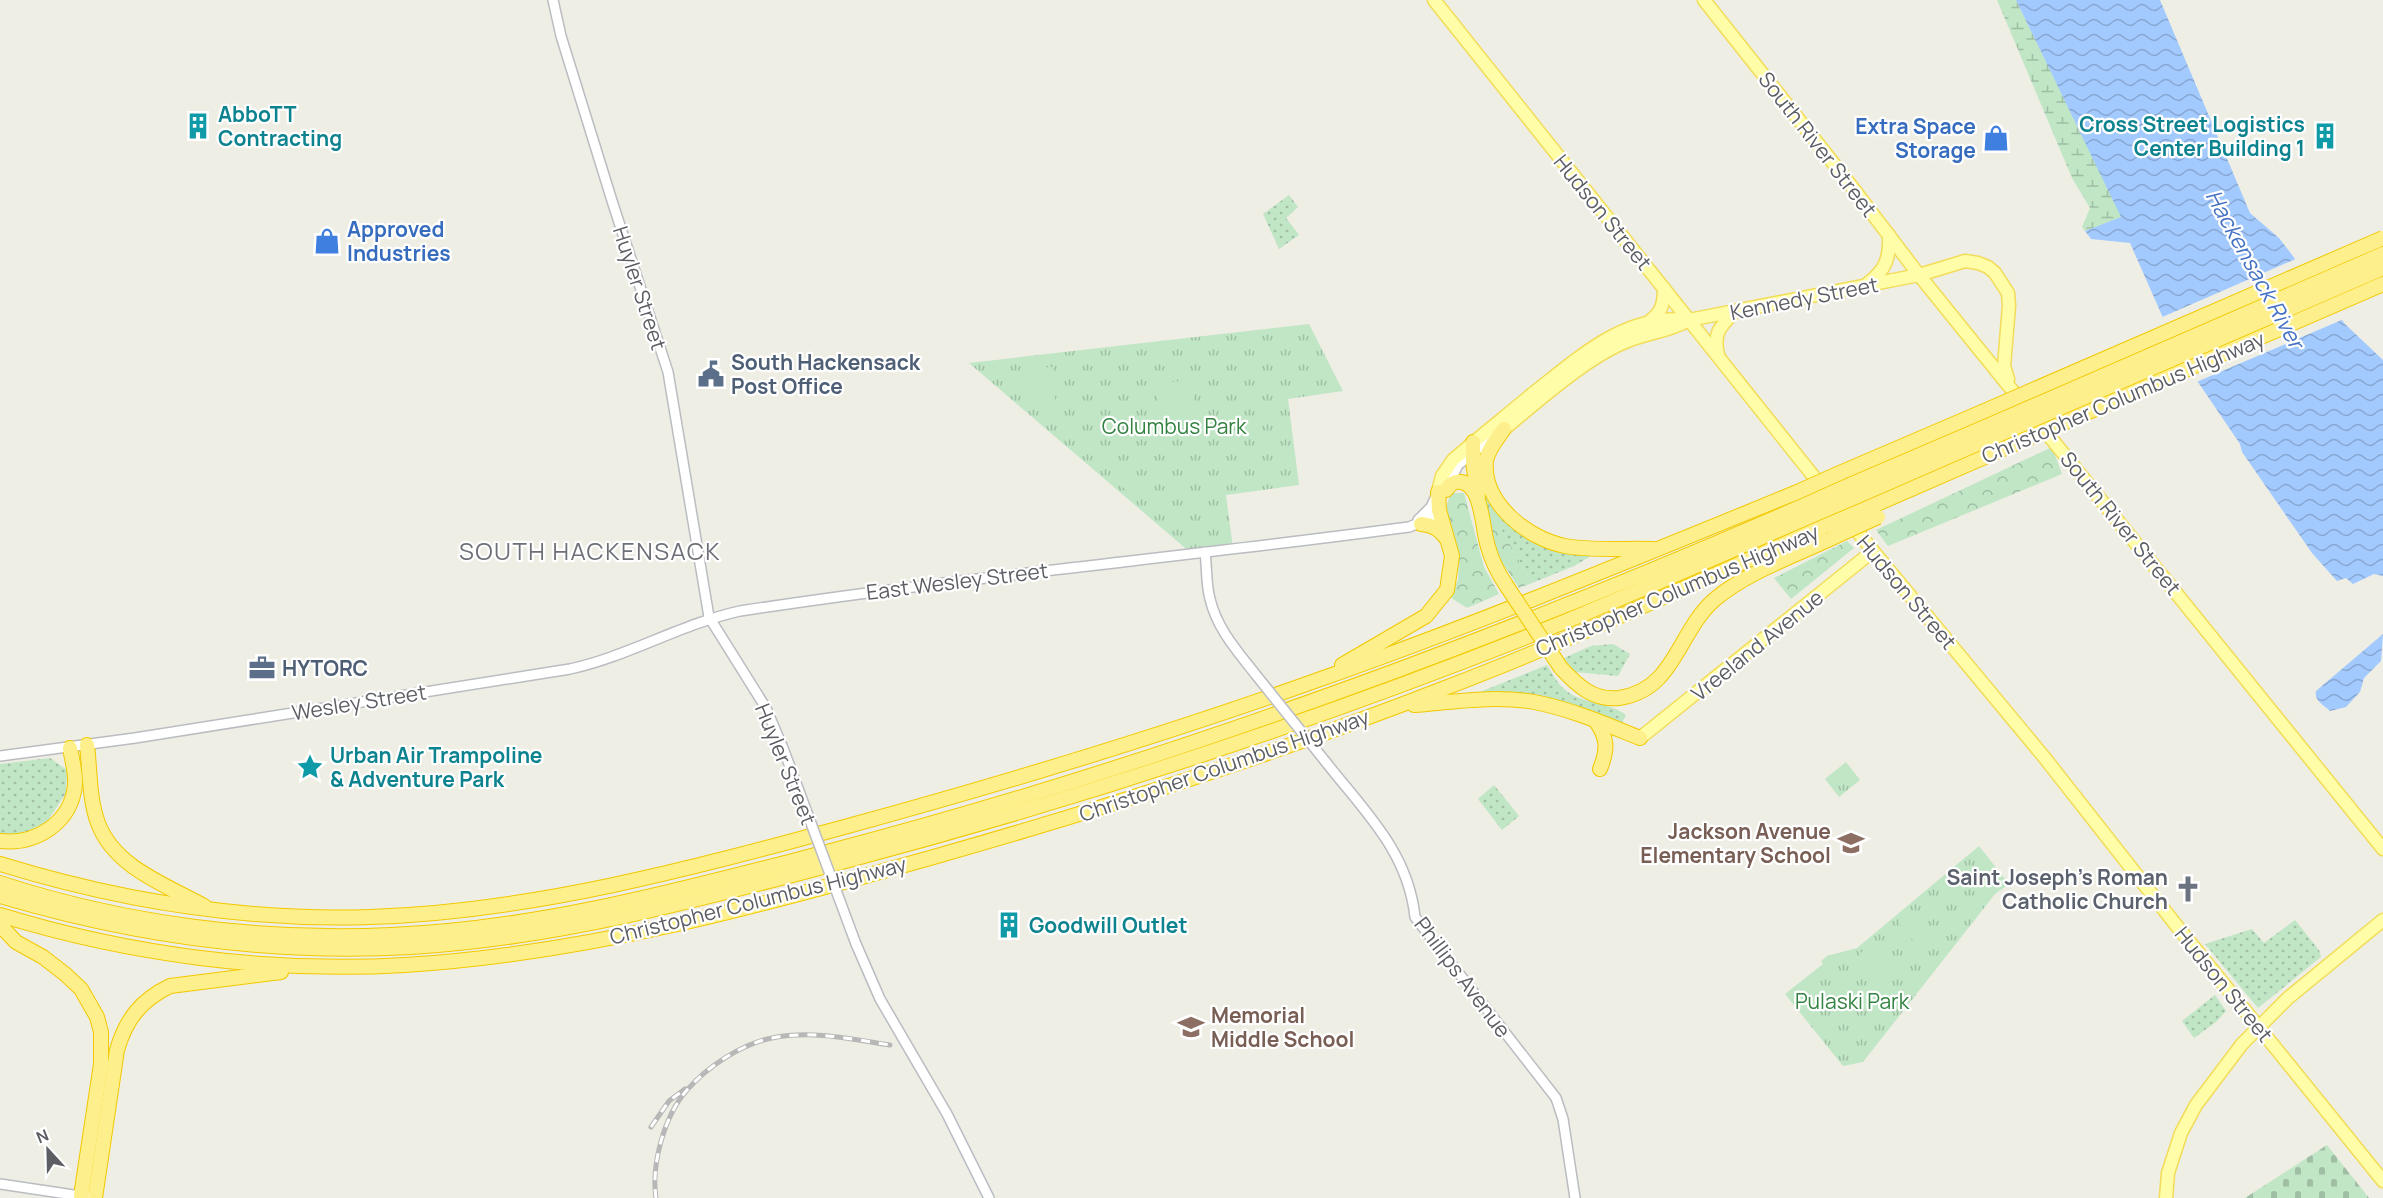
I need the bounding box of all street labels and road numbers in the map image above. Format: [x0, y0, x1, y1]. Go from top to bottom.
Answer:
street label: South River Street [1752, 66, 1884, 222]
street label: Hudson Street [1548, 148, 1658, 276]
street label: Huyler Street [607, 223, 673, 353]
street label: Kennedy Street [1728, 270, 1880, 326]
street label: Christopher Columbus Highway [1977, 325, 2269, 469]
street label: South River Street [2054, 445, 2188, 601]
street label: Christopher Columbus Highway [1531, 518, 1823, 662]
street label: Hudson Street [1851, 529, 1963, 655]
street label: East Wesley Street [865, 556, 1049, 606]
street label: Vreeland Avenue [1685, 583, 1829, 707]
street label: Wesley Street [290, 678, 428, 726]
street label: Huyler Street [749, 699, 823, 829]
street label: Christopher Columbus Highway [1075, 702, 1373, 828]
street label: Christopher Columbus Highway [607, 850, 909, 950]
street label: Phillips Avenue [1408, 911, 1518, 1043]
street label: Hudson Street [2169, 920, 2279, 1048]

